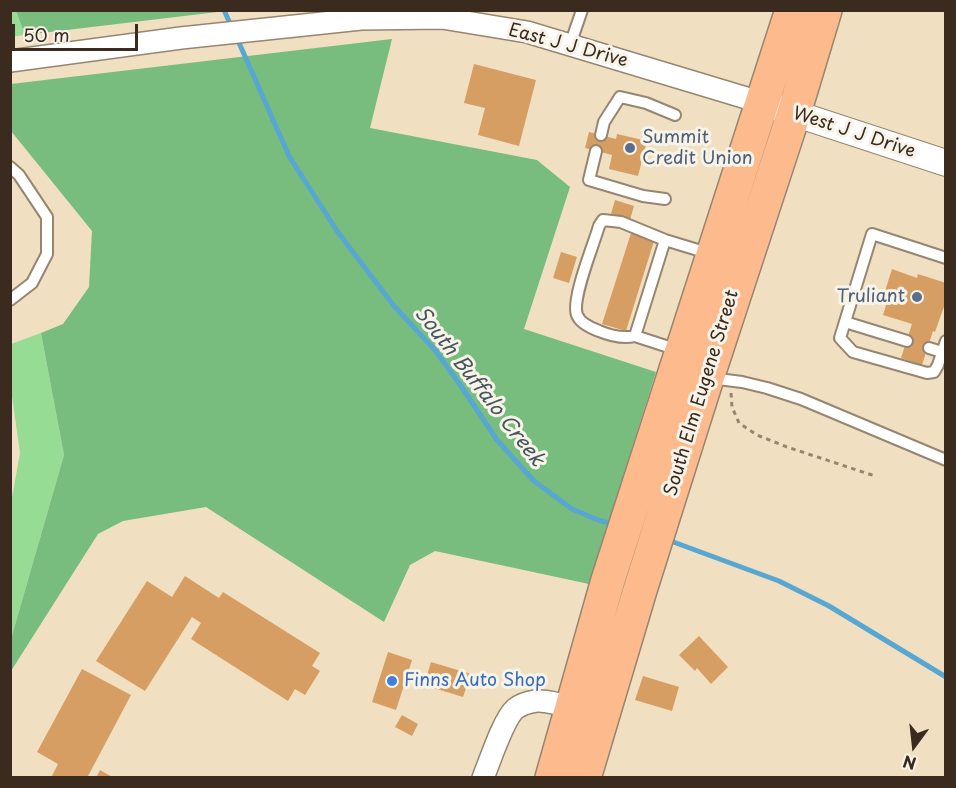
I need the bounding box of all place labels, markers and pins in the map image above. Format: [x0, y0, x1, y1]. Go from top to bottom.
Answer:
place label: Summit Credit Union [642, 127, 752, 170]
marker: Summit Credit Union [623, 141, 637, 155]
place label: Truliant [837, 286, 905, 308]
marker: Truliant [910, 290, 924, 304]
place label: Finns Auto Shop [404, 670, 546, 692]
marker: Finns Auto Shop [385, 674, 399, 688]

